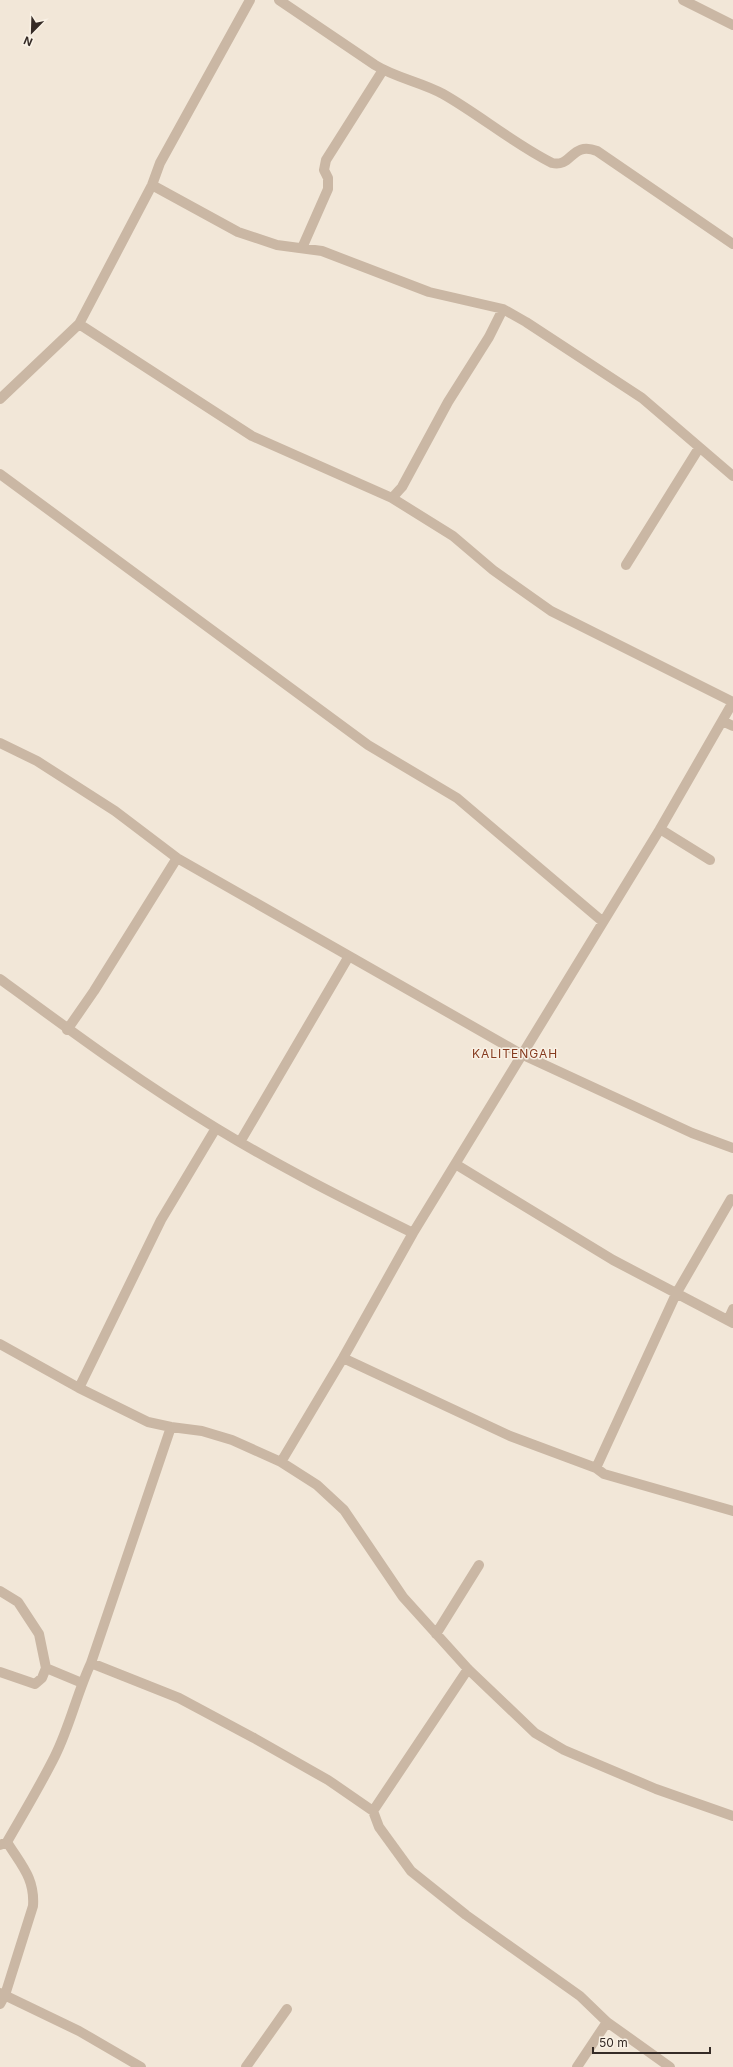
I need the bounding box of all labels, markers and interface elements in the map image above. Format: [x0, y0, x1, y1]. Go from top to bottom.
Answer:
north arrow [12, 12, 52, 52]
text: N [21, 33, 35, 49]
district label: KALITENGAH [472, 1046, 558, 1061]
scale bar [593, 2029, 710, 2055]
text: 50 m [599, 2035, 628, 2050]

